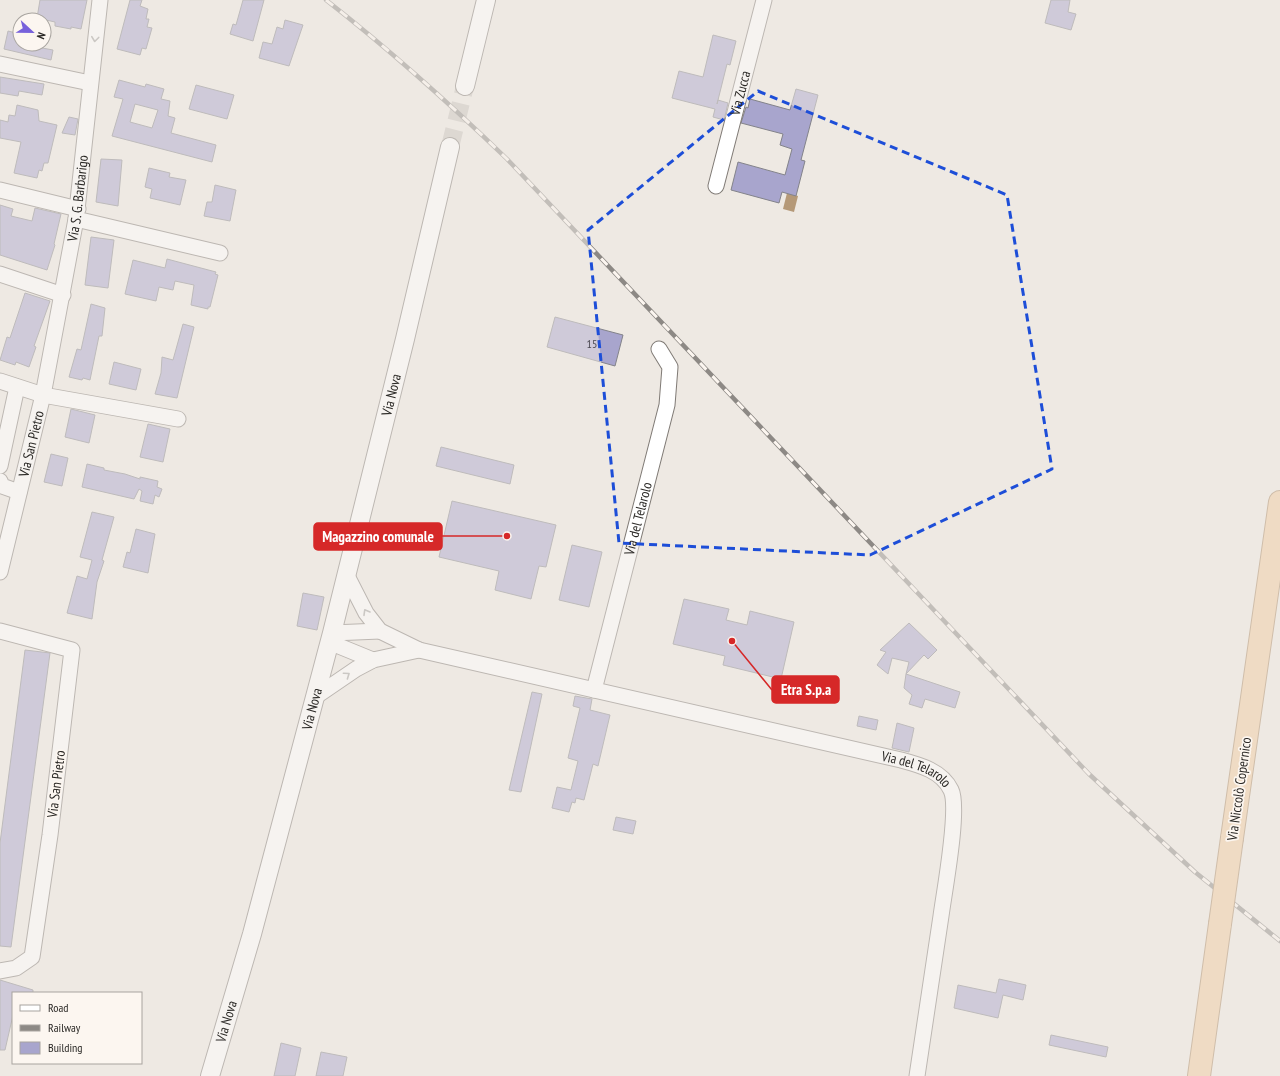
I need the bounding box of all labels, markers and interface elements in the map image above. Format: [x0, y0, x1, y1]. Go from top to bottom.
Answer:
north arrow [12, 12, 52, 52]
text: N [34, 30, 49, 41]
one-way arrow [91, 36, 100, 42]
street label: Via Zucca [725, 69, 754, 118]
street label: Via S. G. Barbarigo [63, 154, 92, 244]
house number: 15 [587, 336, 597, 351]
street label: Via Nova [377, 372, 405, 419]
street label: Via San Pietro [14, 409, 48, 480]
street label: Via del Telarolo [620, 480, 656, 558]
callout: Magazzino comunale [314, 523, 442, 550]
text: Magazzino comunale [322, 527, 434, 546]
one-way arrow [364, 609, 371, 616]
one-way arrow [343, 672, 350, 680]
callout: Etra S.p.a [772, 676, 839, 703]
text: Etra S.p.a [781, 680, 831, 699]
street label: Via Nova [297, 686, 326, 733]
street label: Via Niccolò Copernico [1223, 736, 1255, 843]
street label: Via del Telarolo [879, 747, 956, 791]
street label: Via San Pietro [43, 749, 69, 820]
legend [12, 992, 142, 1064]
street label: Via Nova [211, 998, 241, 1045]
text: Road [48, 1000, 68, 1015]
text: Railway [48, 1020, 81, 1035]
text: Building [48, 1040, 83, 1055]

